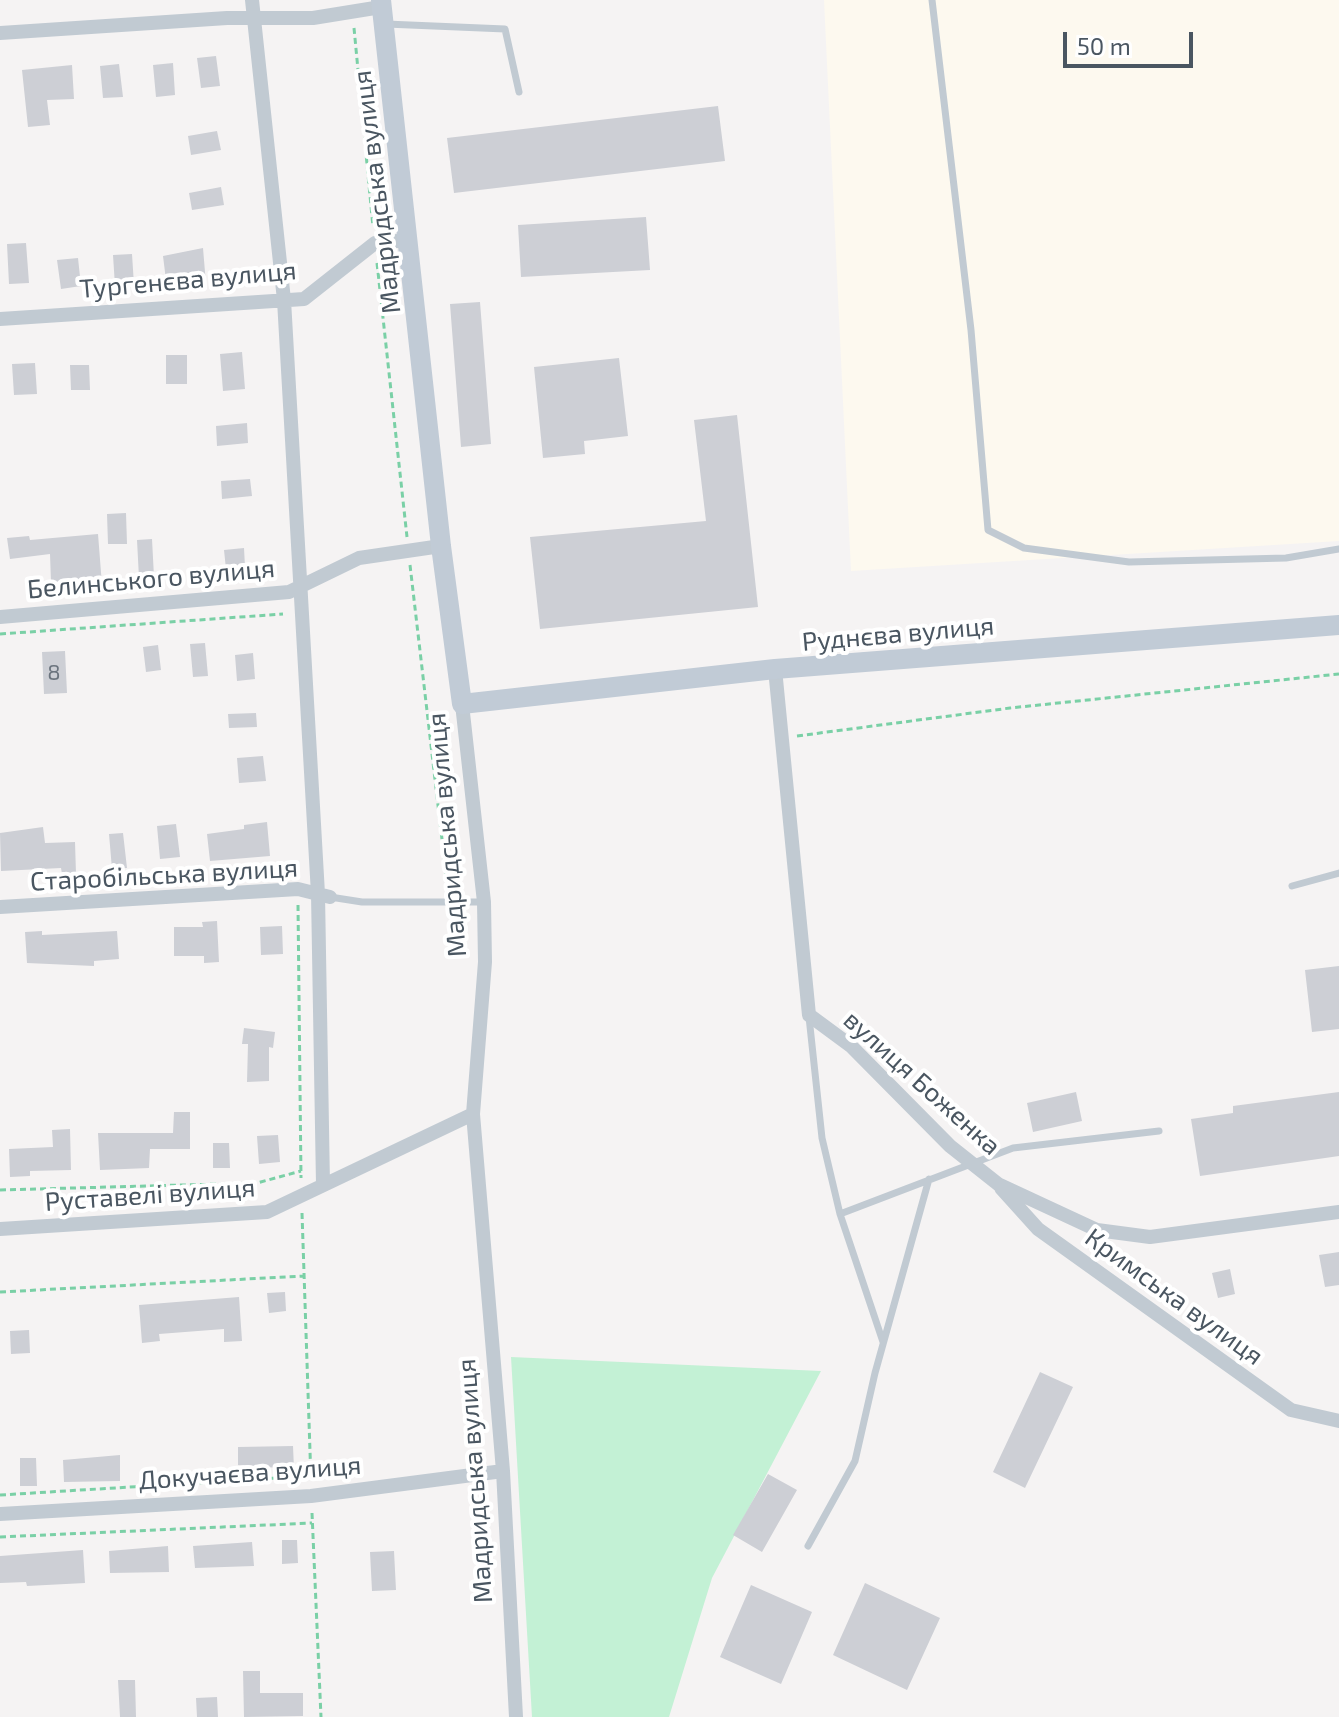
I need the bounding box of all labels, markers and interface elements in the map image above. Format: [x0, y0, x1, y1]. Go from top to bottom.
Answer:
scale bar [1067, 16, 1197, 66]
text: 50 m [1077, 31, 1131, 60]
street label: Мадридська вулиця [347, 69, 407, 315]
street label: Тургенєва вулиця [78, 255, 298, 305]
street label: Белинського вулиця [26, 553, 276, 605]
street label: Руднєва вулиця [801, 610, 995, 658]
house number: 8 [47, 660, 61, 686]
street label: Мадридська вулиця [421, 712, 473, 958]
street label: Старобільська вулиця [29, 852, 299, 898]
street label: вулиця Боженка [837, 1004, 1007, 1162]
street label: Руставелі вулиця [44, 1172, 256, 1218]
street label: Кримська вулиця [1079, 1222, 1269, 1372]
street label: Мадридська вулиця [451, 1358, 499, 1604]
street label: Докучаєва вулиця [138, 1450, 362, 1496]

